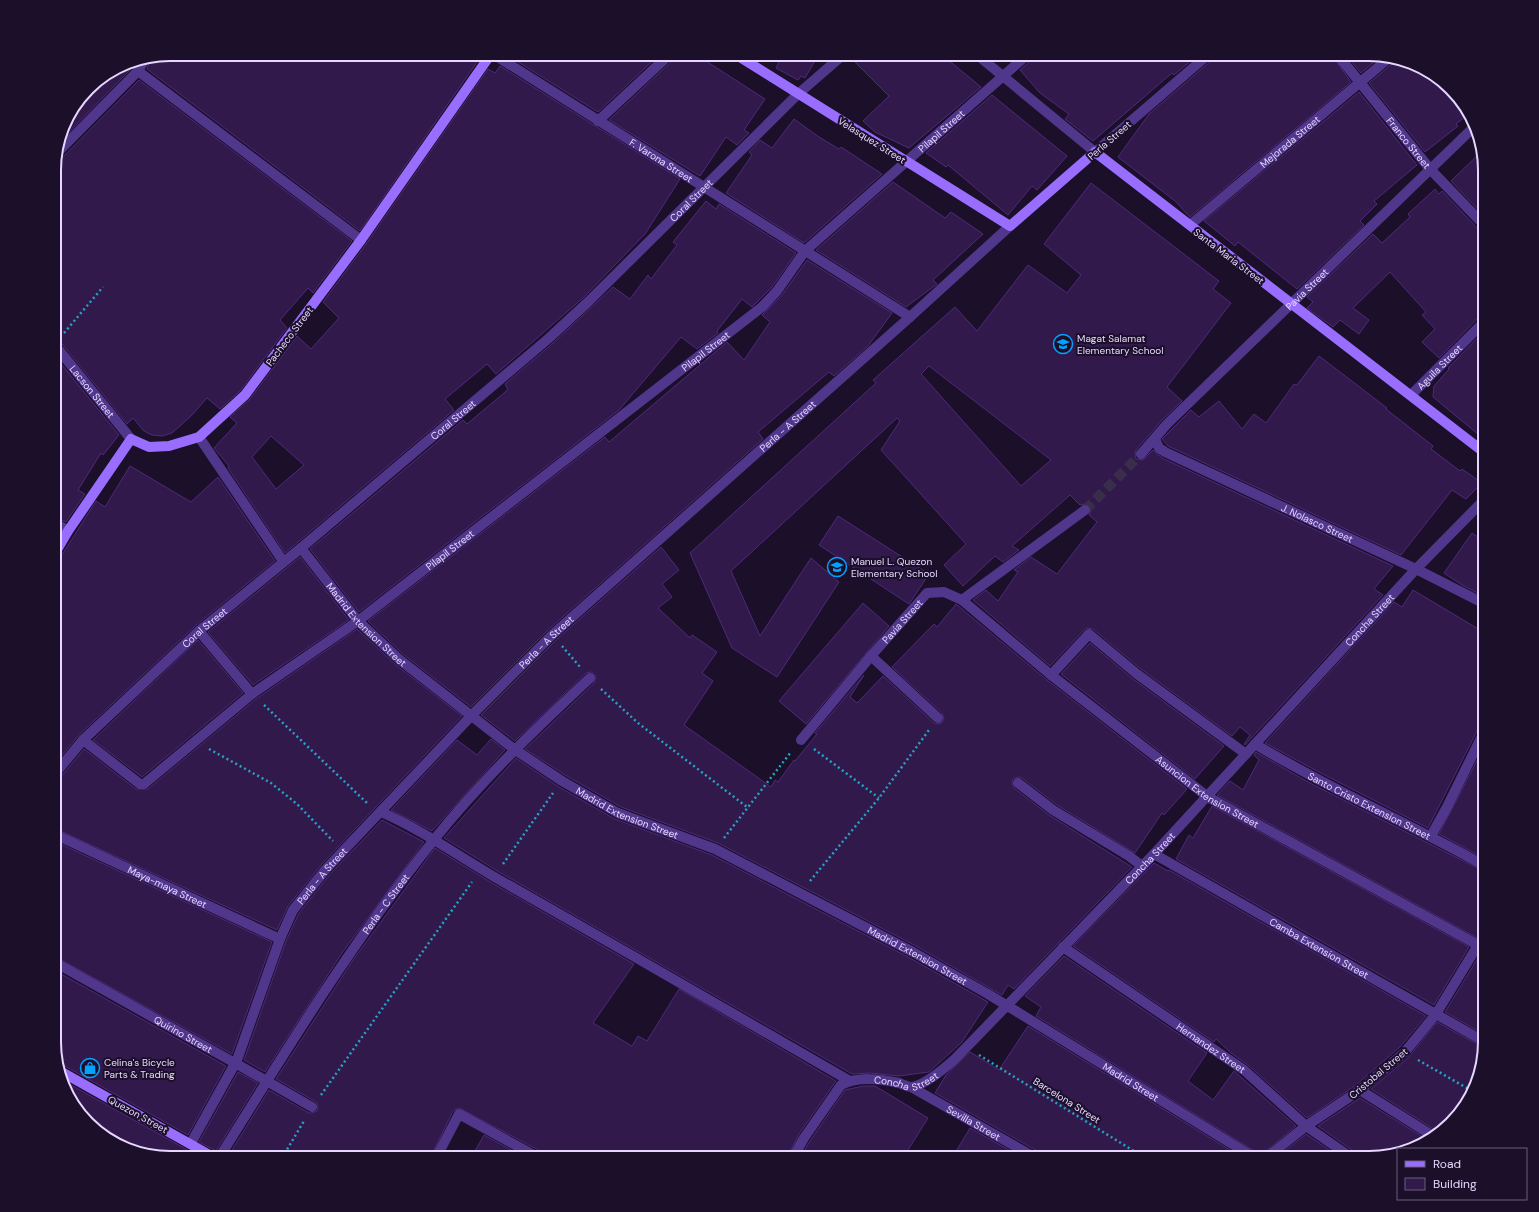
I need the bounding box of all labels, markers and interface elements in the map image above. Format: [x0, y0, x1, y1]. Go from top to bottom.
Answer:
street label: Pilapil Street [915, 107, 967, 155]
street label: Mejorada Street [1257, 113, 1323, 171]
street label: Velasquez Street [835, 114, 908, 167]
street label: Franco Street [1383, 114, 1433, 172]
street label: Perla Street [1085, 118, 1134, 163]
street label: F. Varona Street [627, 136, 695, 186]
street label: Coral Street [667, 176, 716, 225]
street label: Santa Maria Street [1191, 226, 1267, 287]
street label: Pavia Street [1283, 265, 1331, 313]
street label: Pacheco Street [263, 304, 316, 368]
street label: Pilapil Street [679, 328, 733, 374]
place label: Magat Salamat Elementary School [1077, 332, 1164, 357]
school or university icon: Magat Salamat Elementary School [1052, 333, 1074, 355]
street label: Aguila Street [1414, 342, 1465, 393]
street label: Lacson Street [67, 363, 117, 421]
street label: Coral Street [428, 397, 479, 443]
street label: Perla - A Street [757, 398, 819, 455]
street label: J. Nolasco Street [1279, 501, 1355, 546]
street label: Pilapil Street [423, 527, 477, 573]
place label: Manuel L. Quezon Elementary School [851, 555, 938, 580]
school or university icon: Manuel L. Quezon Elementary School [826, 556, 848, 578]
street label: Madrid Extension Street [323, 580, 409, 670]
street label: Concha Street [1342, 591, 1397, 649]
street label: Pavia Street [879, 597, 926, 646]
street label: Coral Street [179, 605, 230, 651]
street label: Perla - A Street [516, 613, 576, 671]
street label: Asuncion Extension Street [1153, 753, 1261, 831]
street label: Santo Cristo Extension Street [1306, 769, 1433, 843]
street label: Madrid Extension Street [573, 784, 680, 842]
street label: Concha Street [1122, 830, 1178, 887]
street label: Perla - A Street [294, 845, 350, 907]
street label: Maya-maya Street [126, 863, 209, 911]
street label: Perla - C Street [360, 871, 412, 937]
street label: Camba Extension Street [1267, 915, 1371, 982]
street label: Madrid Extension Street [865, 924, 969, 988]
street label: Quirino Street [152, 1013, 214, 1056]
street label: Hernandez Street [1174, 1020, 1248, 1076]
street label: Cristobal Street [1346, 1045, 1410, 1102]
place label: Celina's Bicycle Parts & Trading [104, 1056, 175, 1081]
shop icon: Celina's Bicycle Parts & Trading [79, 1057, 101, 1079]
street label: Madrid Street [1100, 1060, 1161, 1104]
street label: Concha Street [874, 1069, 941, 1094]
street label: Barcelona Street [1031, 1075, 1103, 1126]
street label: Quezon Street [106, 1093, 170, 1136]
street label: Sevilla Street [944, 1103, 1003, 1143]
legend [1397, 1148, 1527, 1200]
text: Road [1433, 1156, 1461, 1172]
text: Building [1433, 1176, 1477, 1192]

